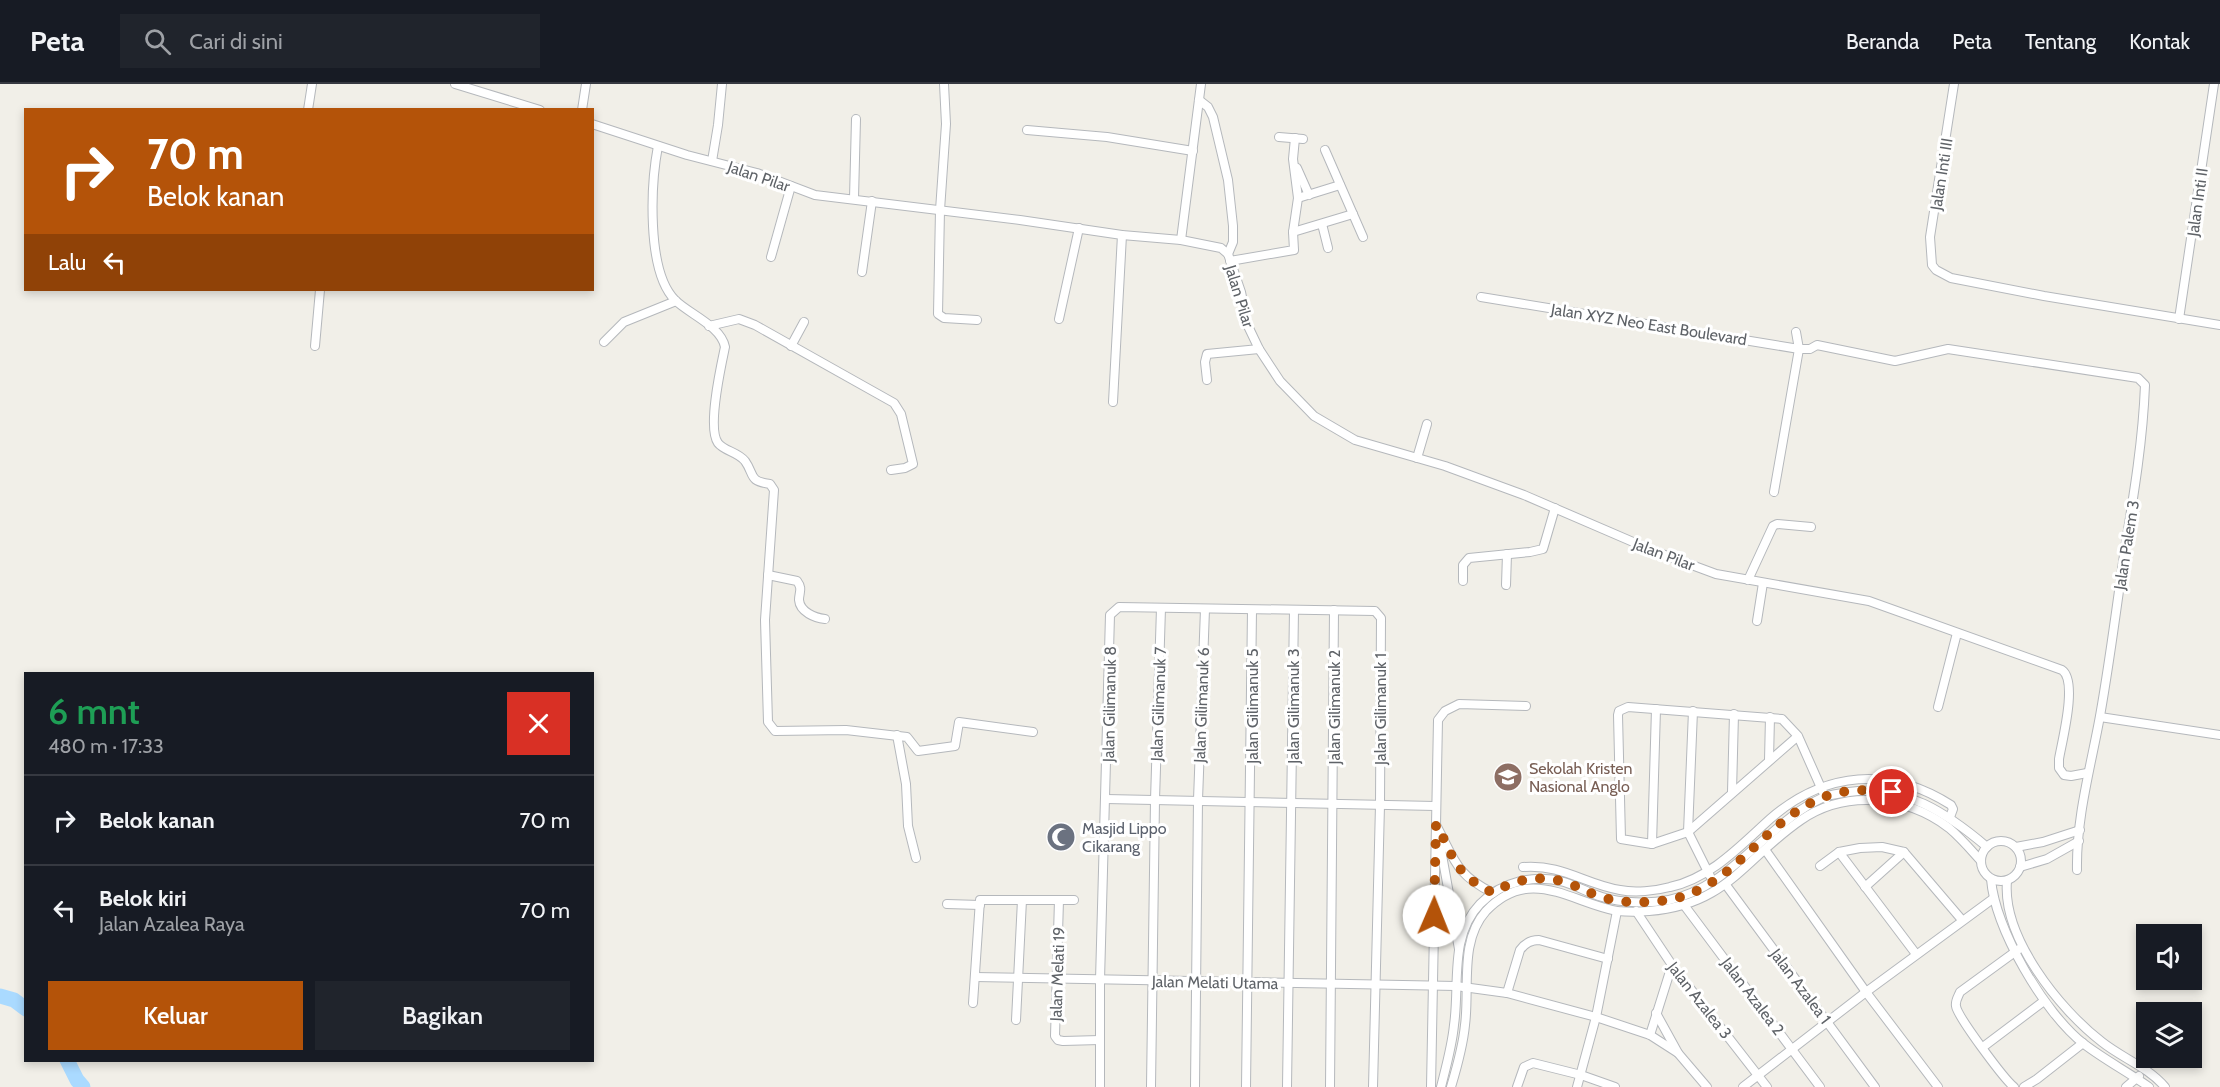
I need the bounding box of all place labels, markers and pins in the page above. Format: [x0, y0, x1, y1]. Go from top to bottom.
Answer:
place label: Sekolah Kristen Nasional Anglo [1529, 759, 1633, 796]
school or university icon: Sekolah Kristen Nasional Anglo [1492, 761, 1524, 793]
pin [1866, 766, 1917, 817]
place label: Masjid Lippo Cikarang [1082, 819, 1167, 856]
mosque icon: Masjid Lippo Cikarang [1045, 821, 1077, 853]

